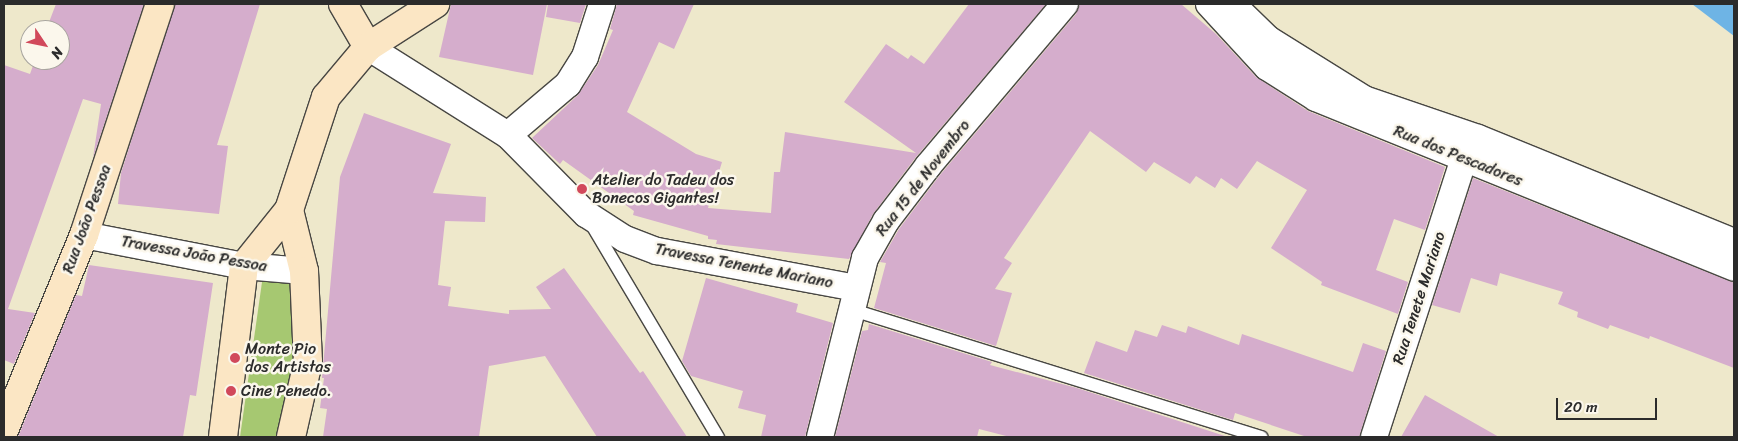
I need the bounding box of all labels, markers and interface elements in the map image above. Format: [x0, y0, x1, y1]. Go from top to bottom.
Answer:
north arrow [20, 20, 70, 70]
text: N [44, 42, 70, 64]
street label: Rua 15 de Novembro [872, 116, 974, 240]
street label: Rua dos Pescadores [1390, 121, 1526, 191]
street label: Rua João Pessoa [58, 162, 116, 276]
place label: Atelier do Tadeu dos Bonecos Gigantes! [592, 170, 735, 208]
marker: Atelier do Tadeu dos Bonecos Gigantes! [576, 183, 588, 195]
street label: Rua Tenete Mariano [1388, 229, 1450, 367]
street label: Travessa João Pessoa [119, 232, 269, 276]
street label: Travessa Tenente Mariano [654, 239, 834, 293]
place label: Monte Pio dos Artistas [245, 339, 330, 377]
marker: Monte Pio dos Artistas [229, 352, 241, 364]
place label: Cine Penedo. [241, 381, 332, 401]
marker: Cine Penedo. [225, 385, 237, 397]
scale bar [1558, 388, 1659, 420]
text: 20 m [1564, 394, 1598, 420]

